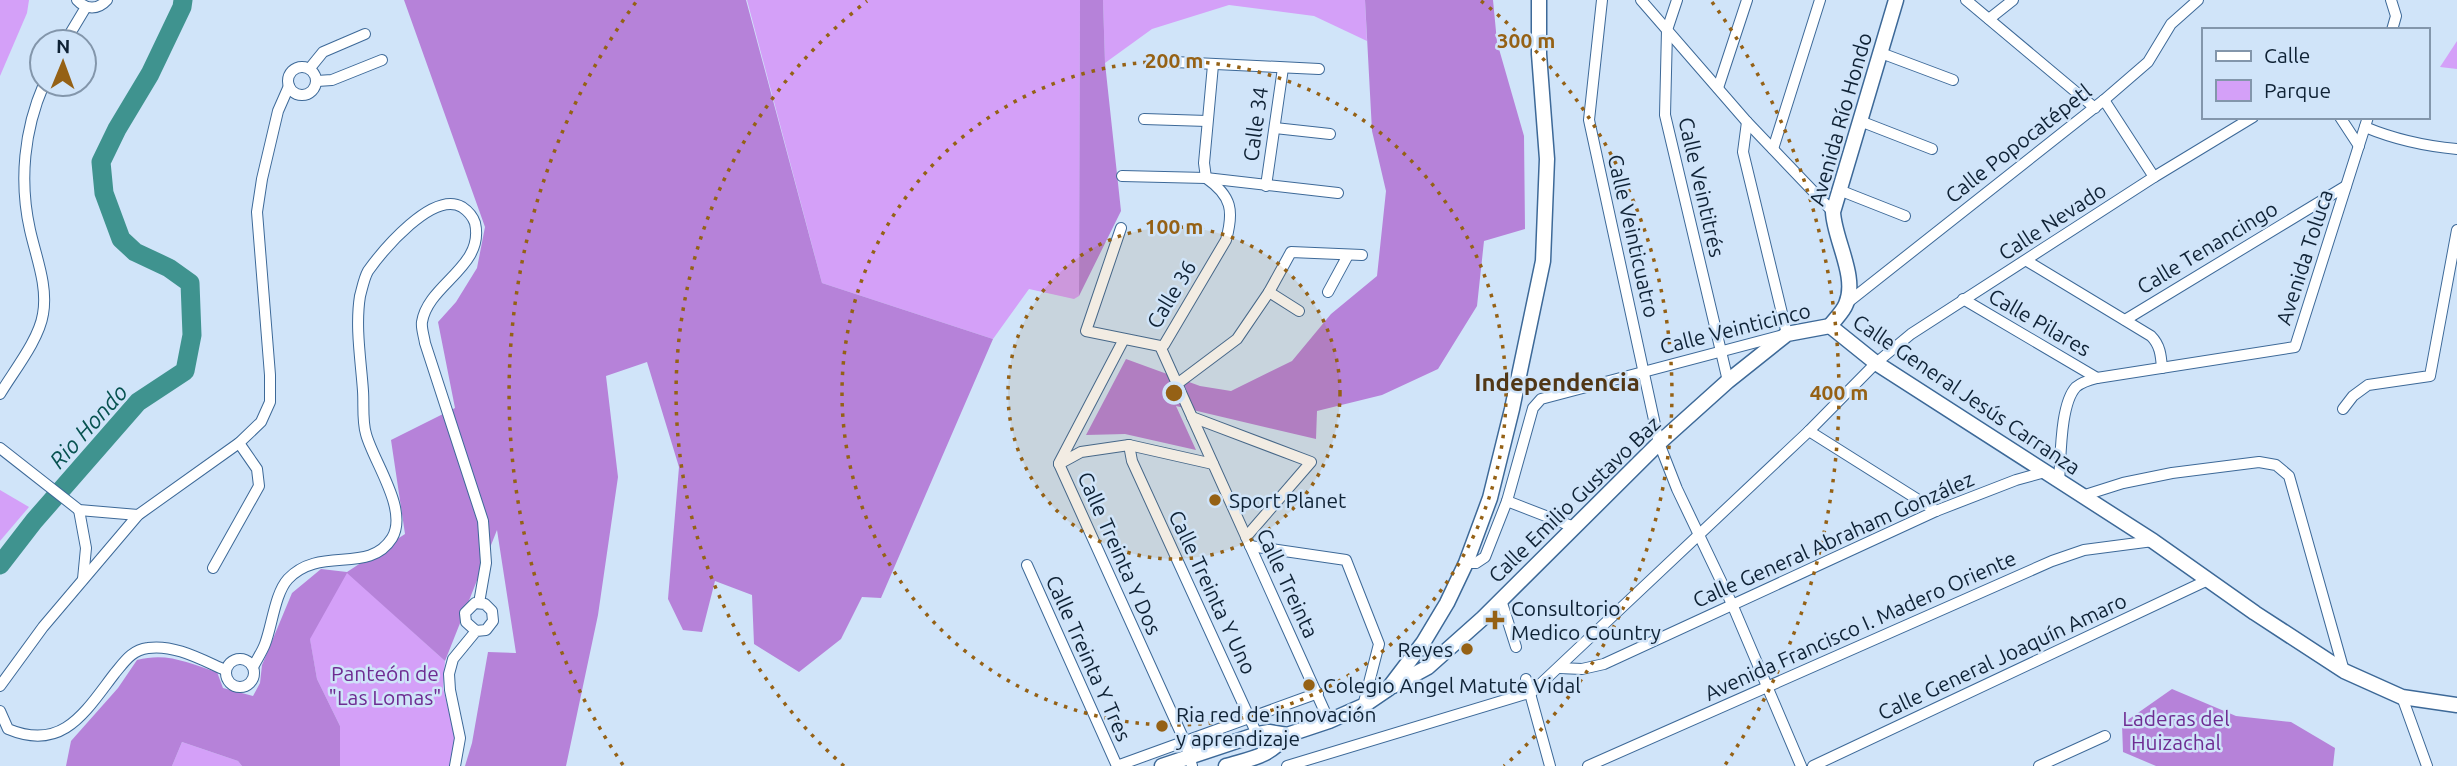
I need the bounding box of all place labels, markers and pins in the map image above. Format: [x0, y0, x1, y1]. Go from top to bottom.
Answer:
centre of rings [1162, 381, 1186, 405]
place label: Sport Planet [1229, 488, 1346, 512]
marker: Sport Planet [1207, 492, 1223, 508]
place label: Consultorio Medico Country [1511, 596, 1661, 644]
marker: Consultorio Medico Country [1485, 610, 1505, 630]
place label: Reyes [1398, 637, 1453, 661]
marker: Reyes [1459, 641, 1475, 657]
place label: Colegio Angel Matute Vidal [1323, 673, 1581, 697]
marker: Colegio Angel Matute Vidal [1301, 677, 1317, 693]
place label: Ria red de innovación y aprendizaje [1176, 702, 1377, 750]
marker: Ria red de innovación y aprendizaje [1154, 718, 1170, 734]

